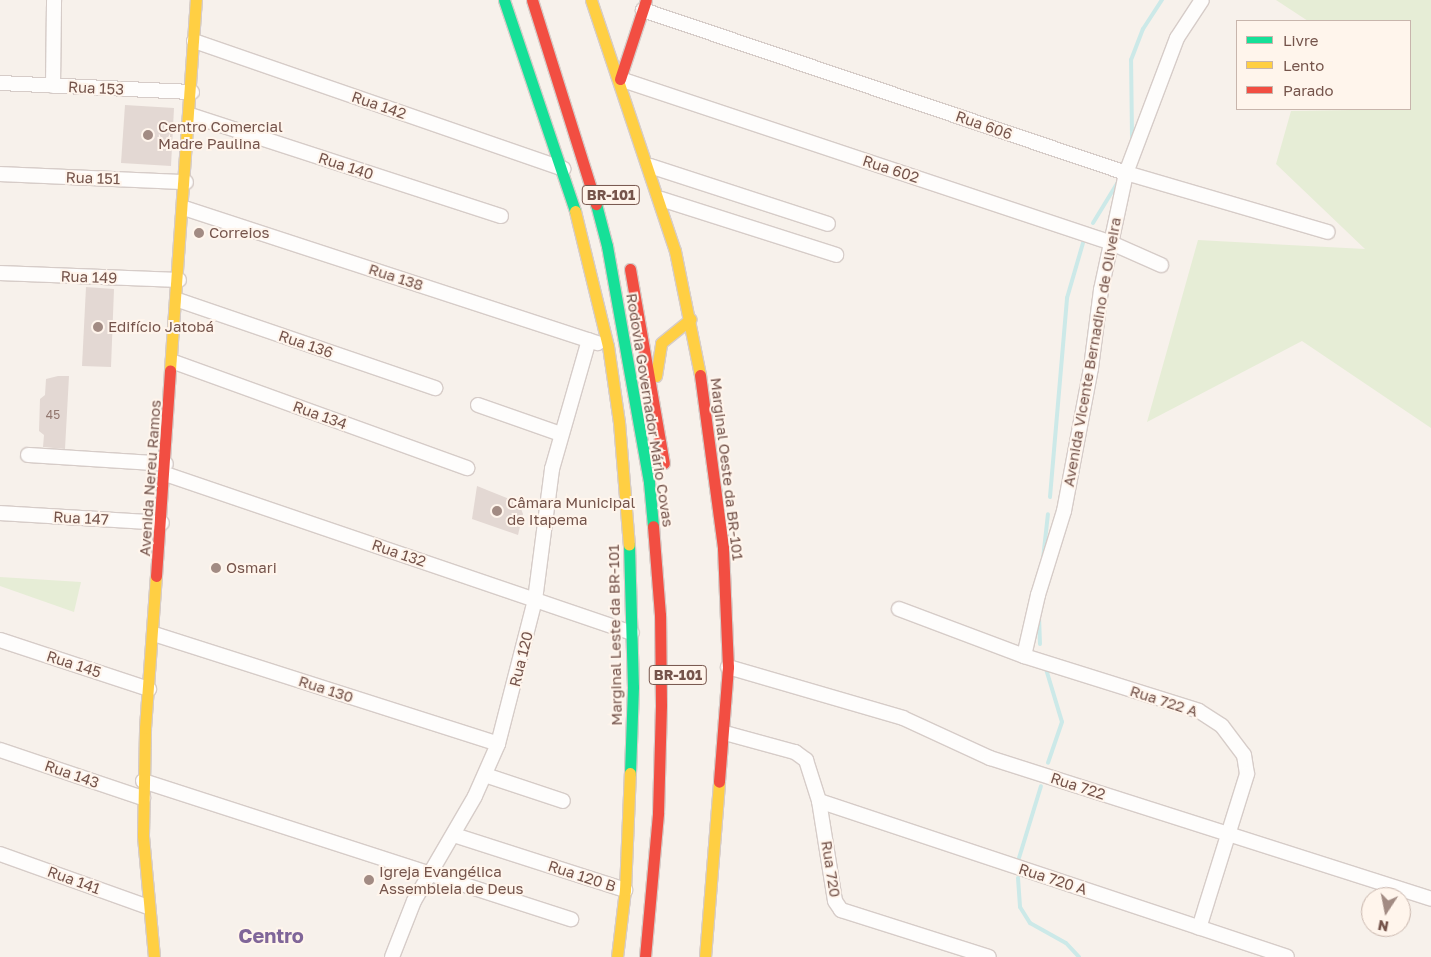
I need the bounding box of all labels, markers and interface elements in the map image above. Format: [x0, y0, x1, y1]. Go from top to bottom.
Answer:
legend [1236, 20, 1411, 110]
text: Livre [1283, 31, 1318, 49]
text: Lento [1283, 56, 1324, 74]
street label: Rua 153 [68, 78, 124, 98]
text: Parado [1283, 81, 1334, 99]
street label: Rua 142 [349, 87, 409, 123]
street label: Rua 606 [953, 107, 1015, 143]
place label: Centro Comercial Madre Paulina [158, 117, 283, 152]
marker: Centro Comercial Madre Paulina [142, 129, 154, 141]
street label: Rua 140 [316, 149, 376, 183]
street label: Rua 602 [861, 151, 921, 187]
street label: Rua 151 [65, 168, 121, 188]
road number: BR-101 [581, 184, 641, 206]
street label: Avenida Vicente Bernadino de Oliveira [1059, 216, 1125, 488]
place label: Correios [209, 224, 269, 242]
marker: Correios [193, 227, 205, 239]
street label: Rua 138 [366, 260, 426, 294]
street label: Rua 149 [60, 267, 118, 287]
street label: Rodovia Governador Mário Covas [623, 292, 677, 528]
place label: Edifício Jatobá [108, 318, 214, 336]
marker: Edifício Jatobá [92, 321, 104, 333]
street label: Rua 136 [276, 326, 336, 362]
street label: Marginal Oeste da BR-101 [707, 377, 747, 561]
street label: Rua 134 [290, 397, 350, 433]
street label: Avenida Nereu Ramos [136, 399, 164, 557]
house number: 45 [46, 408, 60, 422]
place label: Câmara Municipal de Itapema [507, 493, 635, 528]
marker: Câmara Municipal de Itapema [491, 505, 503, 517]
street label: Rua 147 [53, 508, 109, 528]
street label: Rua 132 [370, 535, 428, 571]
street label: Marginal Leste da BR-101 [604, 544, 626, 726]
place label: Osmari [226, 559, 277, 577]
marker: Osmari [210, 562, 222, 574]
street label: Rua 120 [505, 629, 537, 689]
street label: Rua 145 [44, 647, 104, 681]
road number: BR-101 [648, 664, 708, 686]
street label: Rua 130 [296, 672, 356, 706]
street label: Rua 722 A [1128, 682, 1200, 720]
street label: Rua 143 [42, 756, 102, 792]
street label: Rua 722 [1048, 769, 1108, 803]
street label: Rua 720 [818, 839, 844, 899]
street label: Rua 120 B [546, 857, 618, 895]
street label: Rua 720 A [1016, 859, 1090, 899]
street label: Rua 141 [45, 862, 103, 898]
place label: Igreja Evangélica Assembleia de Deus [379, 862, 524, 897]
marker: Igreja Evangélica Assembleia de Deus [363, 874, 375, 886]
north arrow [1361, 887, 1411, 937]
text: N [1376, 917, 1390, 936]
district label: Centro [238, 923, 304, 947]

